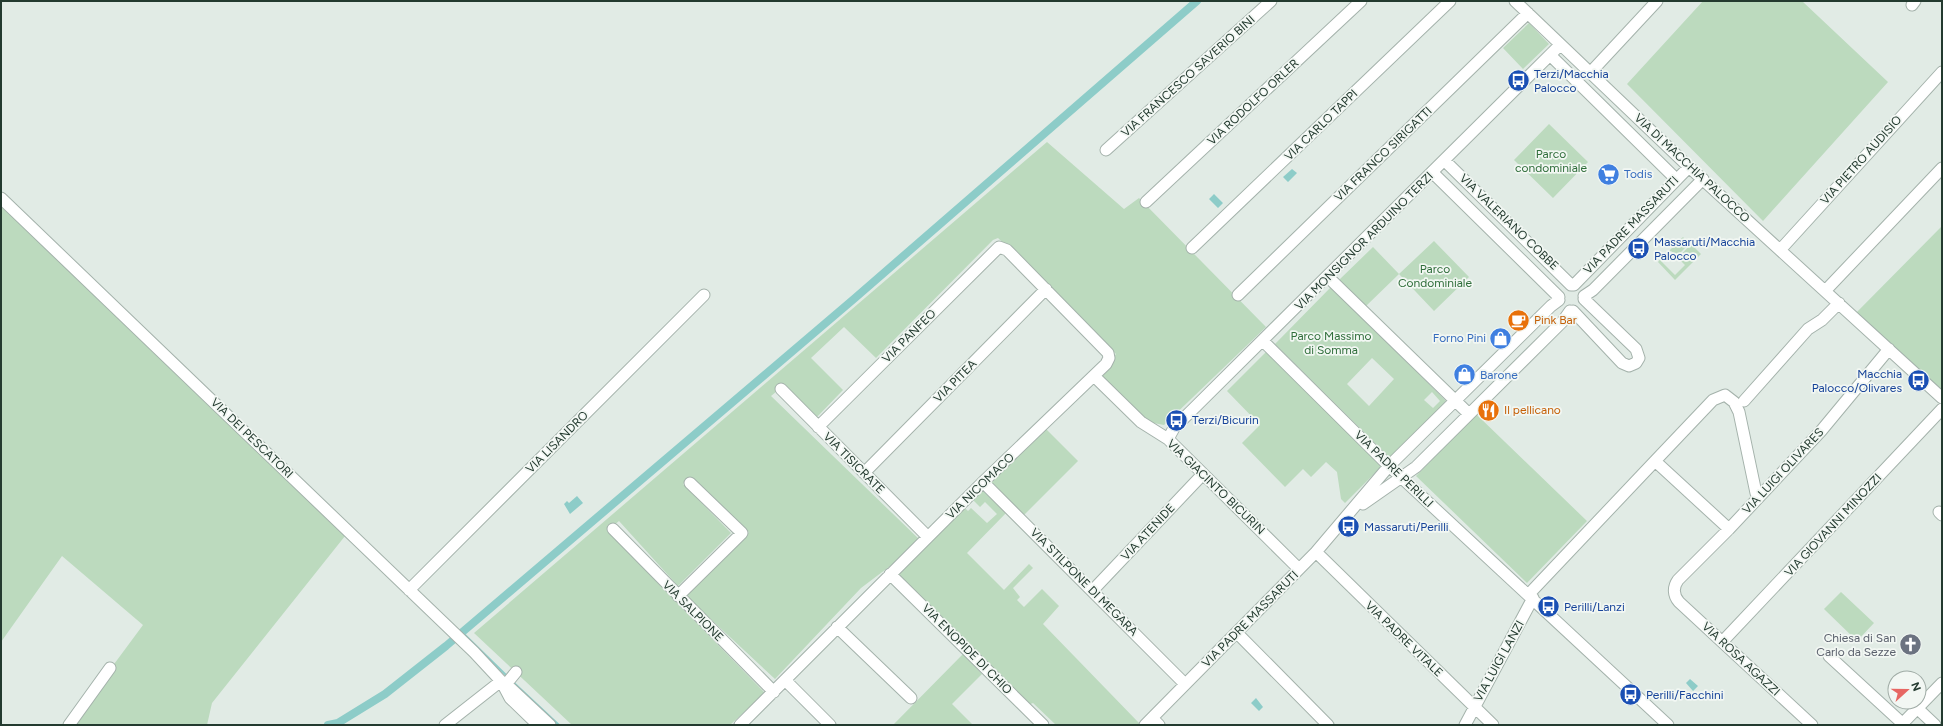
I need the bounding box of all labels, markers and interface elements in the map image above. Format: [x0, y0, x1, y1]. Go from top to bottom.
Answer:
street label: VIA FRANCESCO SAVERIO BINI [1118, 12, 1258, 140]
street label: VIA RODOLFO ORLER [1204, 56, 1302, 148]
place label: Terzi/Macchia Palocco [1534, 67, 1609, 95]
bus stop icon: Terzi/Macchia Palocco [1505, 68, 1531, 94]
street label: VIA CARLO TAPPI [1281, 87, 1361, 163]
street label: VIA FRANCO SIRIGATTI [1331, 104, 1435, 204]
street label: VIA DI MACCHIA PALOCCO [1631, 111, 1753, 225]
street label: VIA PIETRO AUDISIO [1818, 113, 1904, 207]
park label: Parco condominiale [1515, 147, 1587, 175]
supermarket icon: Todis [1595, 161, 1621, 187]
place label: Todis [1624, 167, 1653, 181]
street label: VIA MONSIGNOR ARDUINO TERZI [1292, 169, 1436, 313]
street label: VIA VALERIANO COBBE [1457, 171, 1561, 273]
street label: VIA PADRE MASSARUTI [1581, 173, 1681, 277]
place label: Massaruti/Macchia Palocco [1654, 235, 1755, 263]
bus stop icon: Massaruti/Macchia Palocco [1625, 236, 1651, 262]
park label: Parco Condominiale [1398, 262, 1472, 290]
street label: VIA PANFEO [879, 306, 939, 366]
cafe icon: Pink Bar [1505, 307, 1531, 333]
place label: Pink Bar [1534, 313, 1577, 327]
shop icon: Forno Pini [1488, 325, 1514, 351]
park label: Parco Massimo di Somma [1291, 329, 1371, 357]
place label: Forno Pini [1433, 331, 1486, 345]
street label: VIA PITEA [931, 357, 979, 405]
shop icon: Barone [1452, 362, 1478, 388]
place label: Macchia Palocco/Olivares [1812, 367, 1902, 395]
place label: Barone [1480, 368, 1518, 382]
bus stop icon: Macchia Palocco/Olivares [1905, 368, 1931, 394]
street label: VIA DEI PESCATORI [208, 395, 296, 481]
restaurant icon: Il pellicano [1475, 397, 1501, 423]
place label: Il pellicano [1504, 403, 1561, 417]
bus stop icon: Terzi/Bicurin [1163, 407, 1189, 433]
street label: VIA LISANDRO [523, 408, 591, 476]
place label: Terzi/Bicurin [1192, 413, 1259, 427]
street label: VIA LUIGI OLIVARES [1740, 425, 1826, 517]
street label: VIA PADRE PERILLI [1352, 428, 1436, 510]
street label: VIA TISICRATE [820, 429, 888, 497]
street label: VIA GIACINTO BICURIN [1164, 437, 1268, 537]
street label: VIA NICOMACO [943, 450, 1017, 522]
street label: VIA GIOVANNI MINOZZI [1782, 471, 1884, 579]
street label: VIA ATENIDE [1118, 501, 1178, 563]
bus stop icon: Massaruti/Perilli [1335, 514, 1361, 540]
place label: Massaruti/Perilli [1364, 520, 1449, 534]
street label: VIA STILPONE DI MEGARA [1027, 525, 1141, 639]
street label: VIA PADRE MASSARUTI [1199, 568, 1301, 670]
street label: VIA SALPIONE [660, 578, 726, 644]
bus stop icon: Perilli/Lanzi [1536, 594, 1562, 620]
street label: VIA PADRE VITALE [1362, 598, 1446, 680]
place label: Perilli/Lanzi [1564, 600, 1625, 614]
street label: VIA ENOPIDE DI CHIO [919, 601, 1015, 697]
street label: VIA LUIGI LANZI [1471, 618, 1527, 704]
street label: VIA ROSA AGAZZI [1699, 619, 1783, 699]
place label: Chiesa di San Carlo da Sezze [1816, 631, 1896, 659]
church icon: Chiesa di San Carlo da Sezze [1898, 632, 1924, 658]
north arrow [1887, 670, 1927, 710]
text: N [1908, 680, 1923, 693]
bus stop icon: Perilli/Facchini [1617, 682, 1643, 708]
place label: Perilli/Facchini [1646, 688, 1723, 702]

